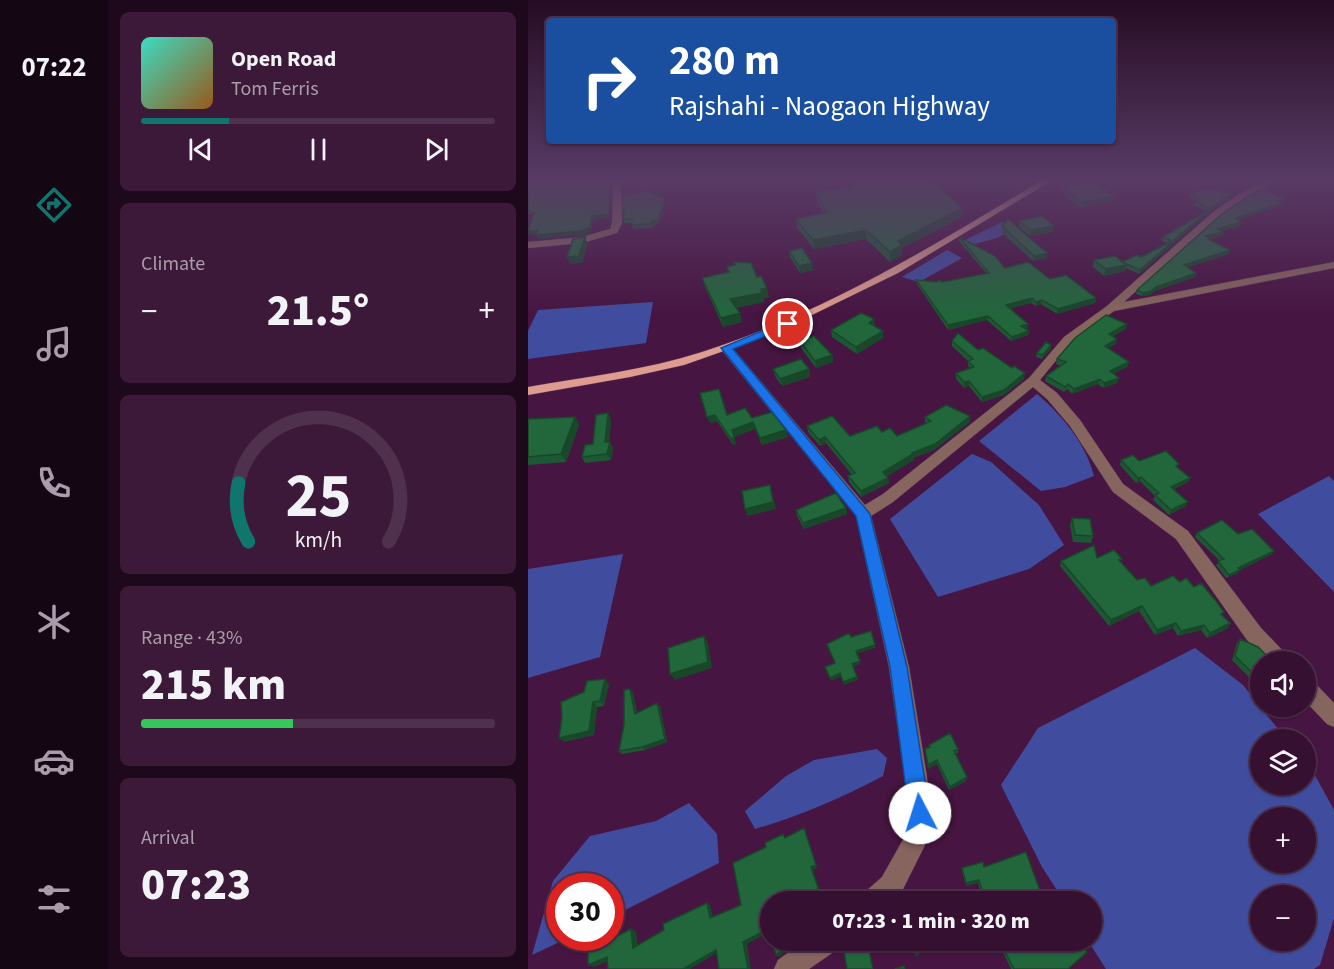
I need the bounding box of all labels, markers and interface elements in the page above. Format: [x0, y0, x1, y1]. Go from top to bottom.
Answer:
text: 280 m [669, 31, 780, 91]
icon: right [570, 42, 648, 120]
text: Open Road [231, 43, 336, 75]
text: 07:22 [21, 48, 87, 87]
text: Tom Ferris [231, 75, 319, 103]
text: Rajshahi - Naogaon Highway [669, 87, 990, 126]
icon: previous [184, 133, 217, 166]
icon: pause [302, 133, 335, 166]
icon: next [420, 133, 453, 166]
icon: directions [33, 184, 75, 226]
text: Climate [141, 250, 205, 278]
text: 21.5° [267, 279, 369, 343]
text: − [141, 288, 157, 335]
text: + [479, 288, 495, 335]
pin [762, 298, 813, 349]
icon: arrive [771, 307, 804, 340]
icon: music [33, 323, 75, 365]
text: 25 [285, 452, 351, 541]
icon: phone [33, 462, 75, 504]
text: km/h [294, 525, 342, 556]
icon: climate [33, 601, 75, 643]
text: Range · 43% [141, 624, 242, 652]
map controls [1250, 651, 1316, 951]
button: sound [1250, 651, 1316, 717]
text: 215 km [141, 653, 286, 717]
button: layers [1250, 729, 1316, 795]
icon: car [33, 740, 75, 782]
position arrow [888, 781, 952, 845]
button: + [1250, 807, 1316, 873]
text: Arrival [141, 824, 195, 852]
text: 07:23 [141, 853, 251, 917]
speed limit sign: 30 [546, 873, 624, 951]
icon: filters [33, 878, 75, 920]
button: − [1250, 885, 1316, 951]
text: 07:23 · 1 min · 320 m [832, 905, 1030, 937]

